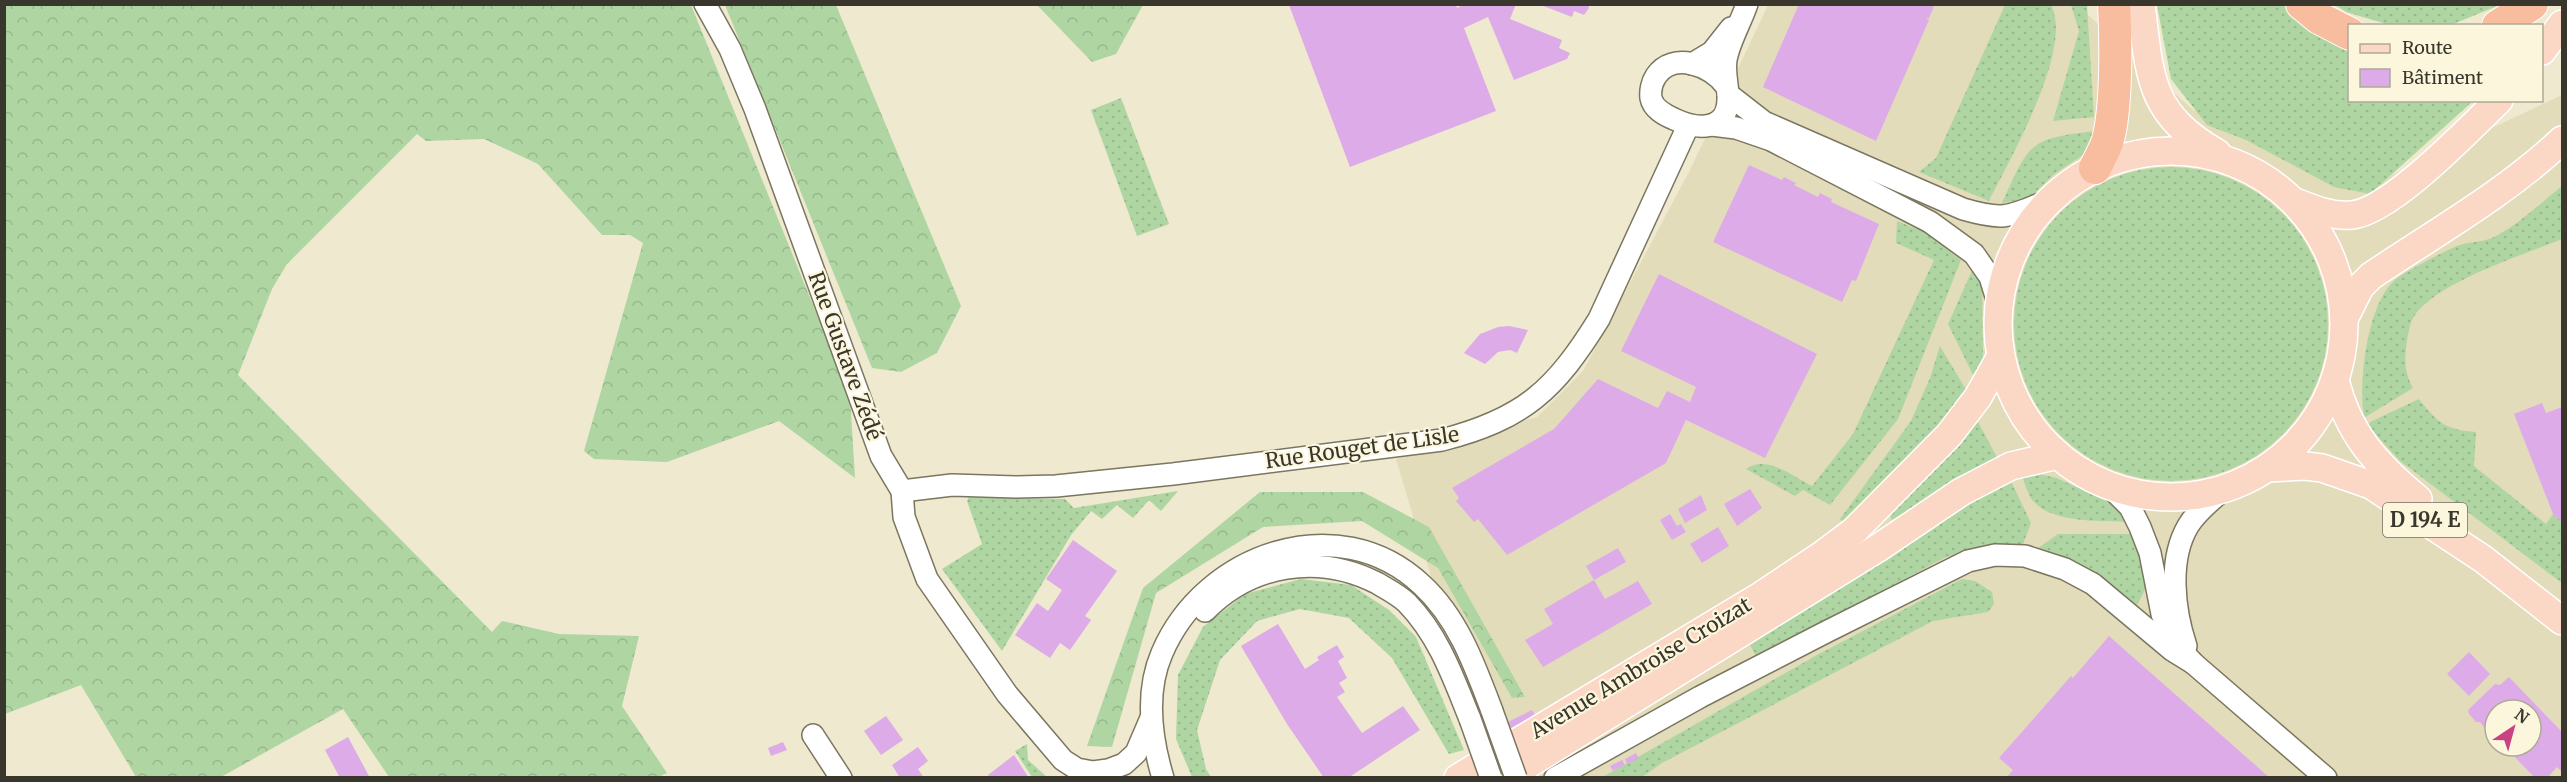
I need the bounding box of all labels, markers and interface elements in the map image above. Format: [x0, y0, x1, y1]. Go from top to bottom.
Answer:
legend [2348, 24, 2543, 102]
text: Route [2402, 36, 2452, 59]
text: Bâtiment [2402, 66, 2483, 89]
street label: Rue Gustave Zédé [802, 268, 889, 444]
street label: Rue Rouget de Lisle [1263, 421, 1461, 474]
road number: D 194 E [2383, 503, 2467, 537]
street label: Avenue Ambroise Croizat [1524, 591, 1756, 745]
north arrow [2483, 698, 2543, 758]
text: N [2511, 704, 2533, 728]

